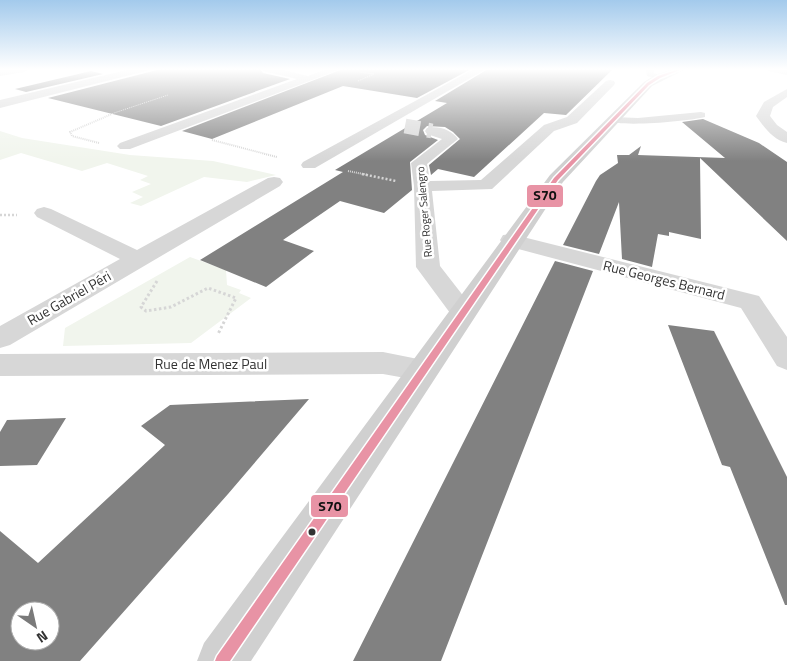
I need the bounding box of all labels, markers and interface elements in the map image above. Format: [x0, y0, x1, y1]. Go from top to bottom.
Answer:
street label: Rue Roger Salengro [412, 166, 436, 258]
line badge: S70 [526, 184, 564, 208]
text: S70 [533, 184, 557, 205]
street label: Rue Georges Bernard [601, 254, 727, 305]
street label: Rue Gabriel Péri [23, 265, 115, 330]
street label: Rue de Menez Paul [155, 353, 267, 374]
line badge: S70 [310, 494, 349, 518]
text: S70 [318, 495, 342, 516]
unlabelled marker [307, 527, 317, 537]
north arrow [10, 601, 60, 651]
text: N [33, 626, 52, 649]

